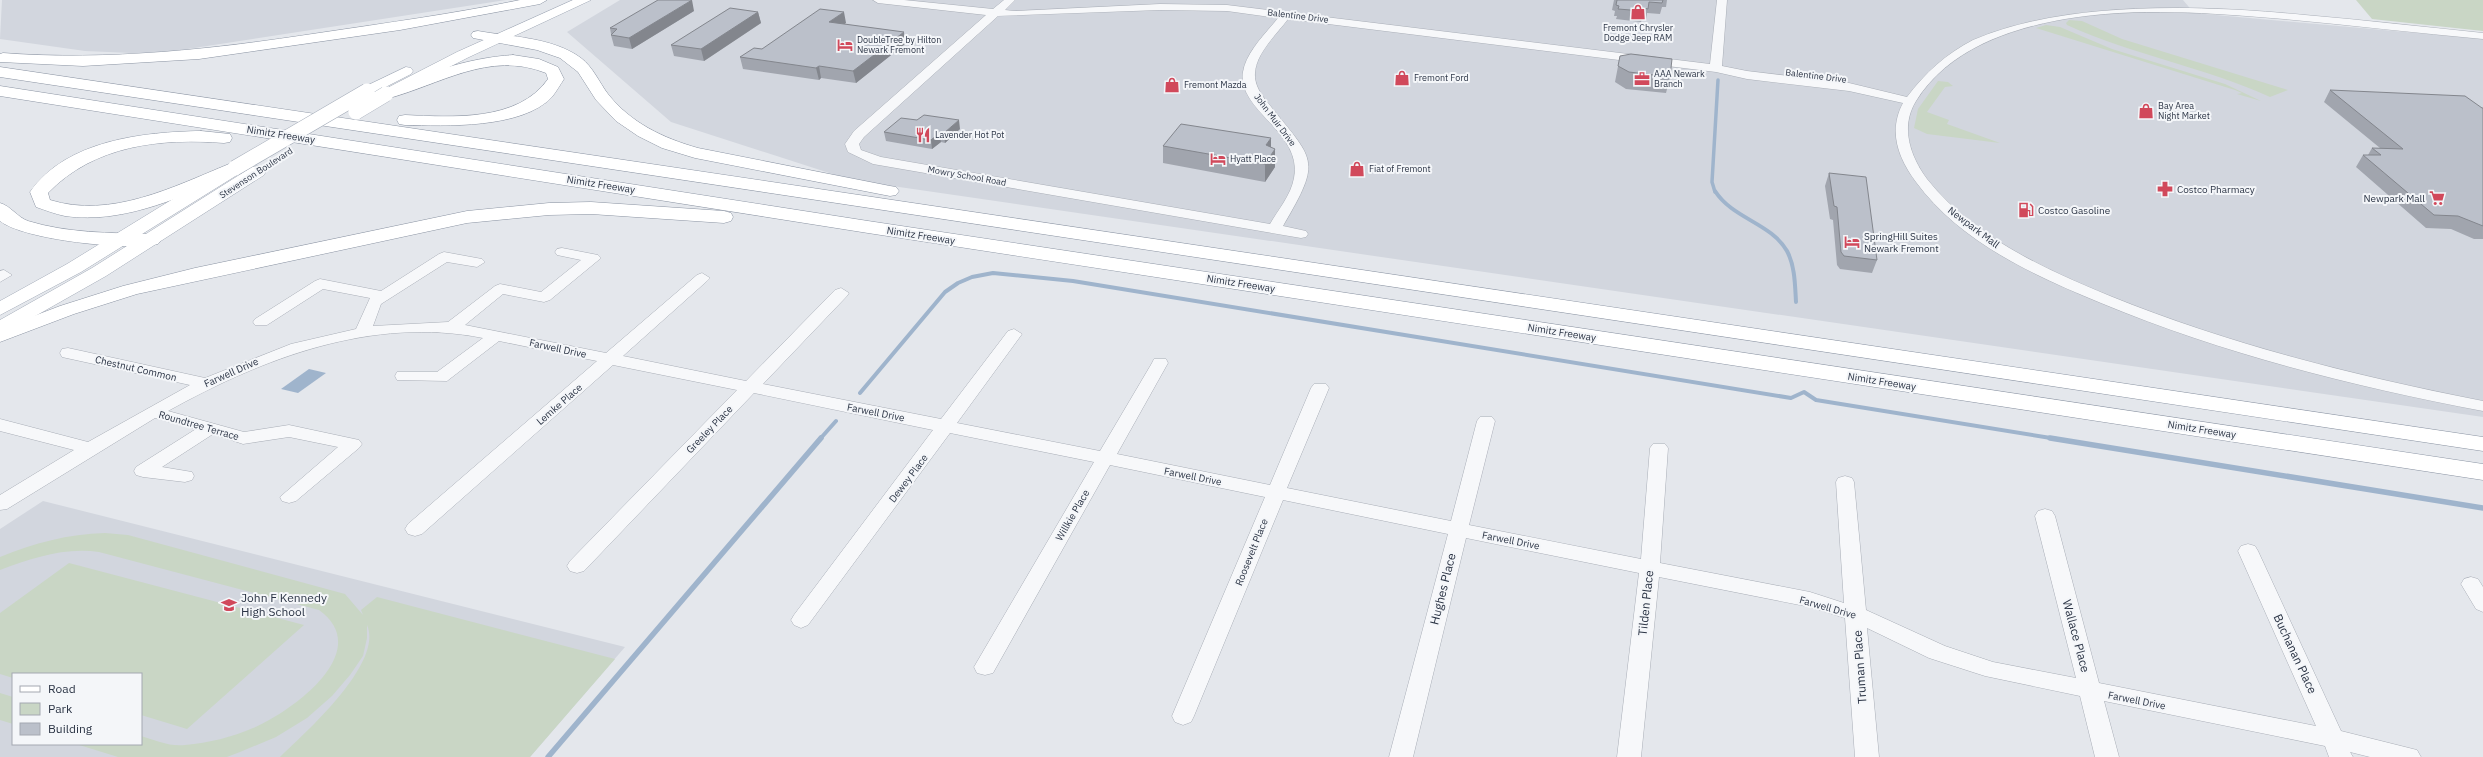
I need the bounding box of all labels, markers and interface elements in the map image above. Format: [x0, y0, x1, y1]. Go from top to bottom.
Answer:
shop icon: Fremont Chrysler Dodge Jeep RAM [1629, 3, 1647, 21]
street label: Balentine Drive [1267, 6, 1329, 25]
place label: Fremont Chrysler Dodge Jeep RAM [1603, 22, 1674, 43]
place label: DoubleTree by Hilton Newark Fremont [857, 34, 941, 55]
hotel icon: DoubleTree by Hilton Newark Fremont [836, 36, 854, 54]
street label: Balentine Drive [1785, 66, 1847, 85]
place label: AAA Newark Branch [1654, 68, 1705, 89]
shop icon: Fremont Ford [1393, 69, 1411, 87]
office icon: AAA Newark Branch [1633, 70, 1651, 88]
place label: Fremont Ford [1414, 72, 1469, 83]
shop icon: Fremont Mazda [1163, 76, 1181, 94]
place label: Fremont Mazda [1184, 79, 1247, 90]
street label: John Muir Drive [1252, 91, 1299, 148]
place label: Bay Area Night Market [2158, 100, 2210, 121]
shop icon: Bay Area Night Market [2137, 102, 2155, 120]
street label: Nimitz Freeway [246, 123, 316, 146]
restaurant icon: Lavender Hot Pot [914, 126, 932, 144]
place label: Lavender Hot Pot [935, 129, 1004, 140]
street label: Stevenson Boulevard [217, 145, 294, 200]
hotel icon: Hyatt Place [1209, 150, 1227, 168]
place label: Hyatt Place [1230, 153, 1276, 164]
shop icon: Fiat of Fremont [1348, 160, 1366, 178]
street label: Mowry School Road [927, 163, 1007, 188]
place label: Fiat of Fremont [1369, 163, 1431, 174]
street label: Nimitz Freeway [566, 173, 636, 196]
pharmacy icon: Costco Pharmacy [2156, 180, 2174, 198]
place label: Costco Pharmacy [2177, 183, 2255, 196]
supermarket icon: Newpark Mall [2428, 189, 2446, 207]
place label: Newpark Mall [2364, 192, 2425, 205]
fuel station icon: Costco Gasoline [2017, 201, 2035, 219]
street label: Newpark Mall [1945, 204, 2002, 251]
place label: Costco Gasoline [2038, 204, 2111, 217]
street label: Nimitz Freeway [886, 224, 956, 247]
place label: SpringHill Suites Newark Fremont [1864, 230, 1939, 255]
hotel icon: SpringHill Suites Newark Fremont [1843, 233, 1861, 251]
street label: Nimitz Freeway [1206, 272, 1276, 295]
street label: Nimitz Freeway [1527, 321, 1597, 344]
street label: Farwell Drive [528, 336, 588, 361]
street label: Chestnut Common [94, 353, 178, 384]
street label: Farwell Drive [202, 354, 261, 390]
street label: Nimitz Freeway [1847, 370, 1917, 393]
street label: Lemke Place [534, 381, 585, 428]
street label: Farwell Drive [846, 401, 906, 425]
street label: Greeley Place [683, 402, 736, 456]
street label: Roundtree Terrace [157, 408, 241, 443]
street label: Nimitz Freeway [2167, 418, 2237, 441]
street label: Dewey Place [886, 451, 931, 505]
street label: Farwell Drive [1163, 465, 1223, 489]
street label: Willkie Place [1053, 487, 1093, 543]
street label: Roosevelt Place [1232, 516, 1271, 588]
street label: Farwell Drive [1481, 529, 1541, 553]
street label: Hughes Place [1426, 551, 1459, 626]
street label: Tilden Place [1635, 569, 1656, 636]
place label: John F Kennedy High School [241, 590, 327, 619]
street label: Farwell Drive [1798, 593, 1858, 622]
school or university icon: John F Kennedy High School [220, 596, 238, 614]
street label: Wallace Place [2060, 598, 2094, 674]
street label: Buchanan Place [2270, 612, 2321, 696]
street label: Truman Place [1849, 629, 1870, 704]
legend [12, 673, 142, 745]
text: Road [48, 681, 76, 696]
street label: Farwell Drive [2107, 689, 2167, 713]
text: Park [48, 701, 73, 716]
text: Building [48, 721, 93, 736]

